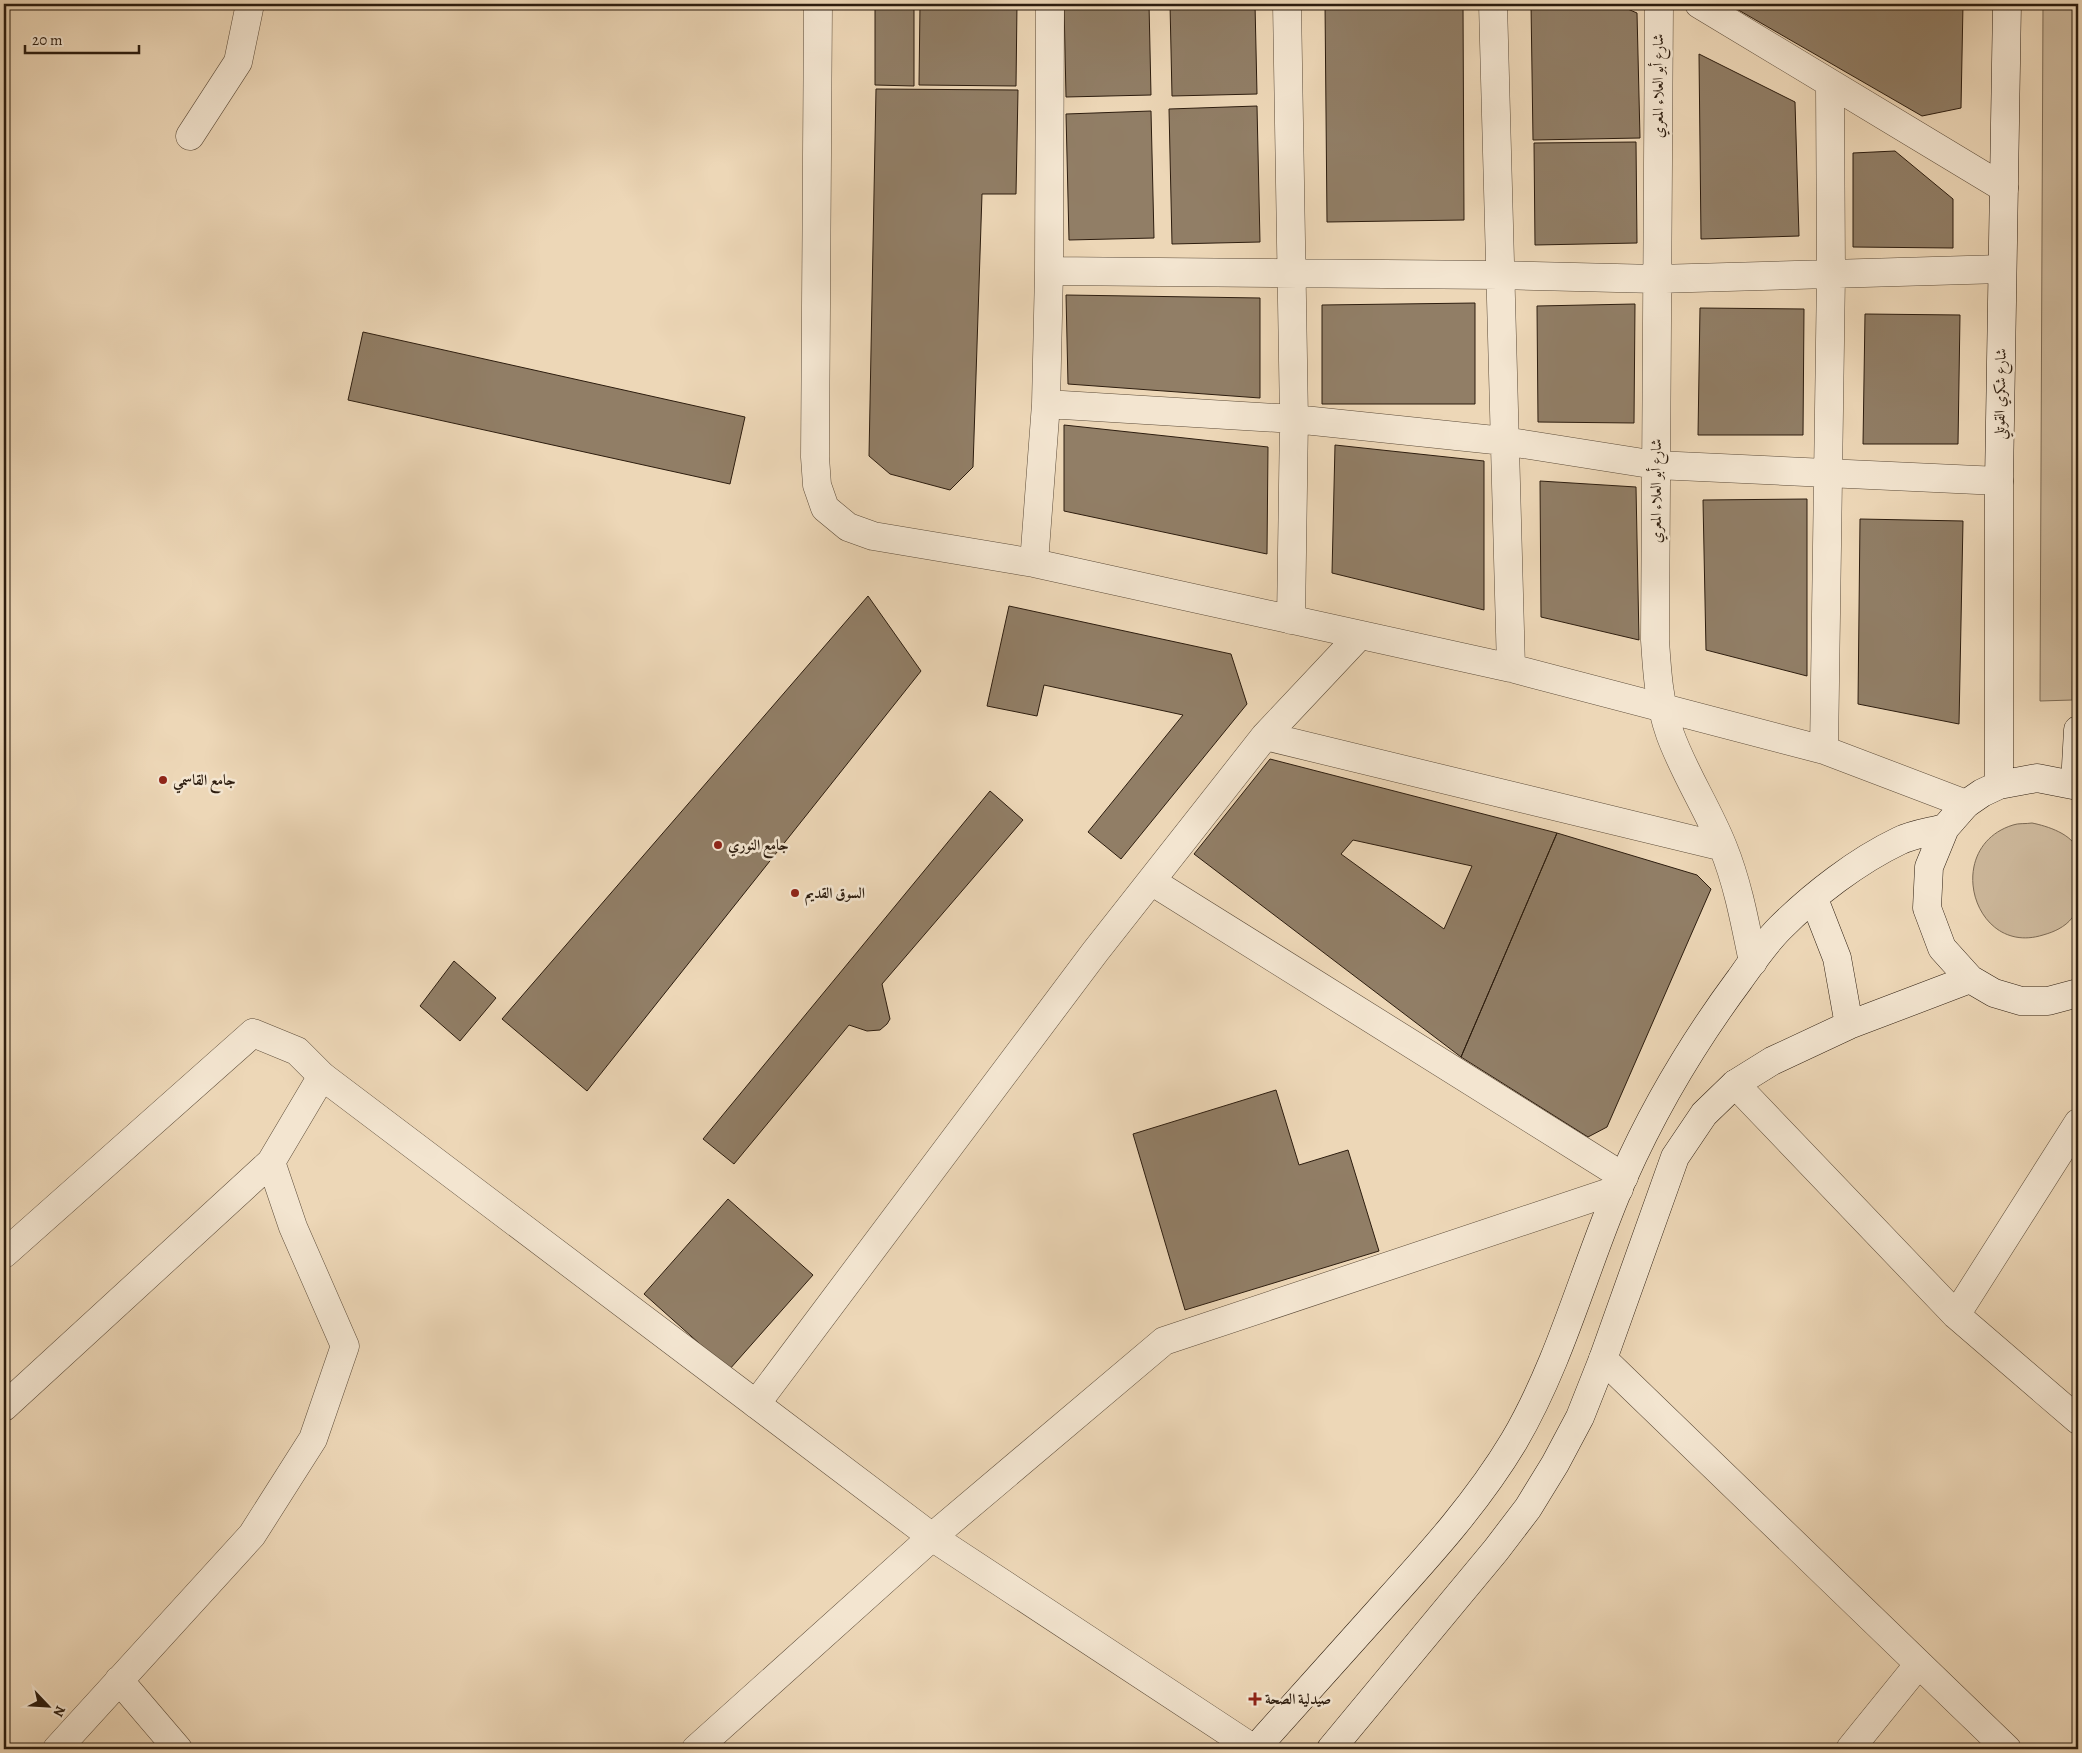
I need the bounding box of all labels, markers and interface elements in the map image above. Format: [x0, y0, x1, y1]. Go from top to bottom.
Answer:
scale bar [25, 22, 139, 54]
text: 20 m [32, 30, 63, 50]
street label: شارع أبو العلاء المعري [1647, 34, 1671, 138]
street label: شارع شكري القوتلي [1989, 348, 2015, 440]
street label: شارع أبو العلاء المعري [1645, 439, 1669, 543]
place label: جامع القاسمي [173, 770, 236, 794]
marker: جامع القاسمي [157, 774, 169, 786]
place label: جامع النوري [728, 835, 789, 859]
marker: جامع النوري [712, 839, 724, 851]
place label: السوق القديم [805, 883, 865, 906]
marker: السوق القديم [789, 887, 801, 899]
north arrow [22, 1680, 72, 1730]
place label: صيدلية الصحة [1265, 1689, 1331, 1709]
marker: صيدلية الصحة [1249, 1693, 1261, 1705]
text: N [49, 1703, 70, 1720]

